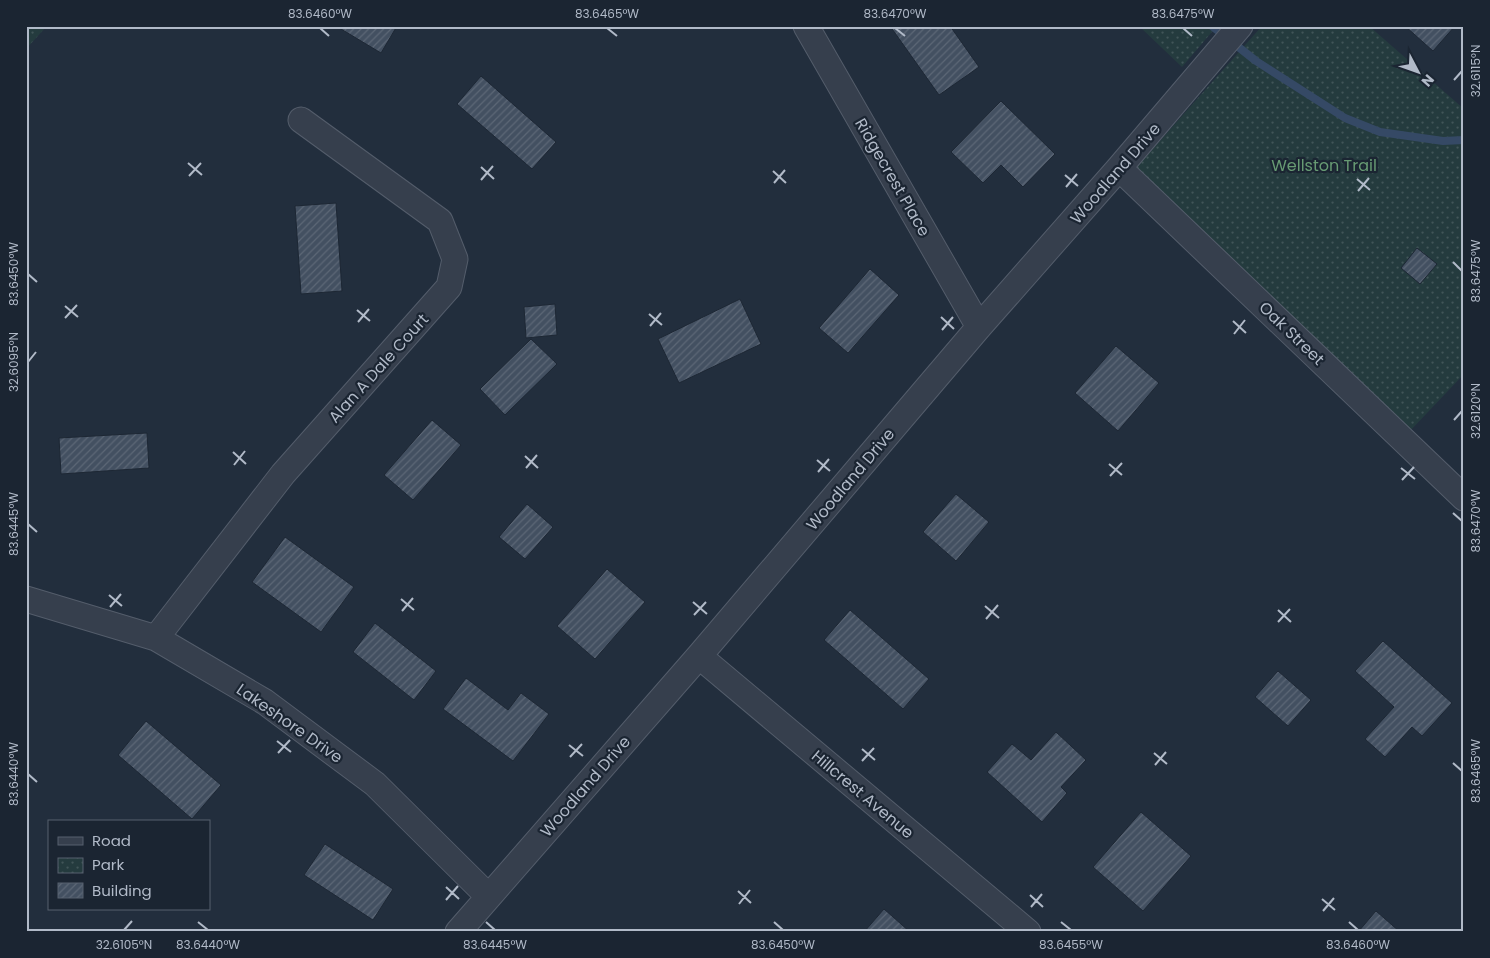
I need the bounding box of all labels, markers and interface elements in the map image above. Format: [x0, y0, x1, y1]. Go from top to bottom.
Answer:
text: 83.6460°W [288, 5, 352, 22]
text: 83.6465°W [575, 5, 639, 22]
text: 83.6470°W [863, 5, 927, 22]
text: 83.6475°W [1151, 5, 1215, 22]
text: 32.6115°N [1467, 45, 1484, 97]
north arrow [1392, 48, 1442, 98]
text: N [1417, 70, 1439, 91]
street label: Ridgecrest Place [849, 114, 936, 241]
street label: Woodland Drive [1065, 118, 1166, 229]
park label: Wellston Trail [1271, 154, 1377, 177]
text: 83.6475°W [1467, 239, 1484, 303]
text: 83.6450°W [5, 242, 22, 306]
street label: Oak Street [1254, 296, 1330, 370]
street label: Alan A Dale Court [323, 308, 434, 428]
text: 32.6095°N [5, 332, 22, 392]
text: 32.6120°N [1467, 383, 1484, 439]
street label: Woodland Drive [801, 423, 900, 535]
text: 83.6470°W [1467, 489, 1484, 553]
text: 83.6445°W [5, 492, 22, 556]
street label: Lakeshore Drive [232, 678, 348, 769]
street label: Woodland Drive [535, 731, 636, 842]
text: 83.6465°W [1467, 739, 1484, 803]
text: 83.6440°W [5, 742, 22, 806]
street label: Hillcrest Avenue [807, 745, 919, 844]
legend [48, 820, 210, 910]
text: Road [92, 830, 131, 851]
text: Park [92, 854, 124, 875]
text: Building [92, 880, 152, 901]
text: 32.6105°N [96, 936, 152, 953]
text: 83.6440°W [176, 936, 240, 953]
text: 83.6445°W [463, 936, 527, 953]
text: 83.6450°W [751, 936, 815, 953]
text: 83.6455°W [1039, 936, 1103, 953]
text: 83.6460°W [1326, 936, 1390, 953]

